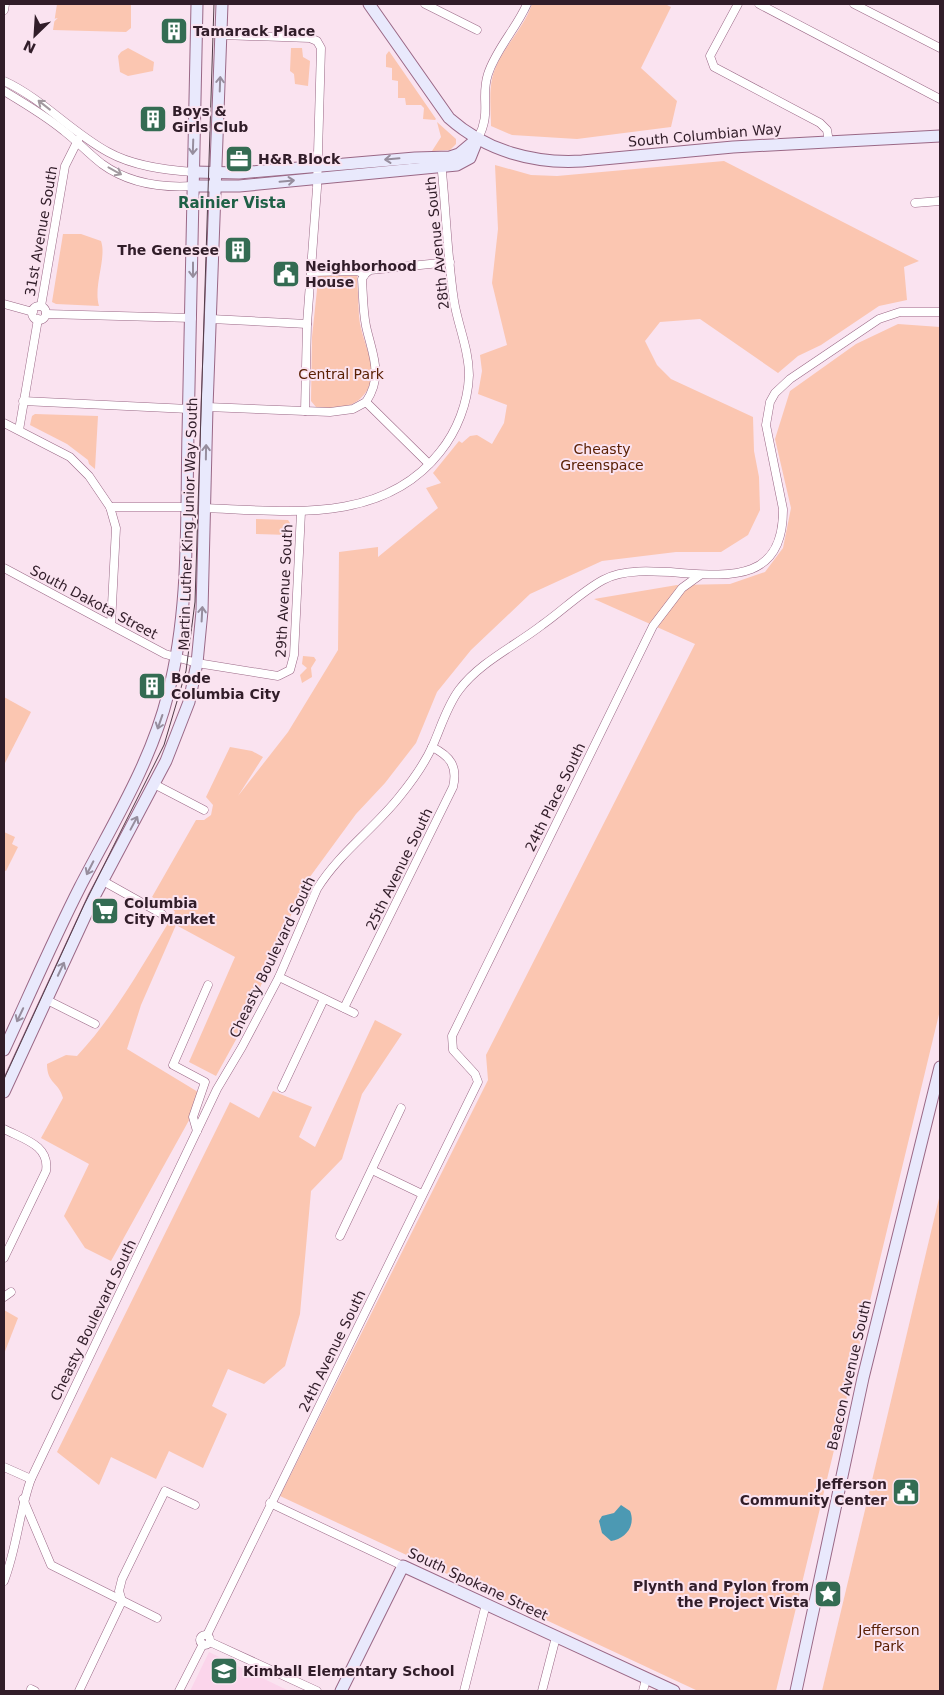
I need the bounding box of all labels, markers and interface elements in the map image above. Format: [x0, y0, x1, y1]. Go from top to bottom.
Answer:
north arrow [10, 10, 60, 60]
building icon: Tamarack Place [159, 16, 189, 46]
place label: Tamarack Place [193, 23, 315, 39]
text: N [21, 37, 38, 57]
one-way arrow [215, 77, 225, 93]
one-way arrow [38, 100, 51, 111]
place label: Boys & Girls Club [172, 103, 248, 135]
building icon: Boys & Girls Club [138, 104, 168, 134]
street label: South Columbian Way [627, 120, 783, 150]
one-way arrow [188, 138, 198, 155]
office icon: H&R Block [224, 144, 254, 174]
place label: H&R Block [258, 151, 341, 167]
one-way arrow [384, 155, 400, 164]
street label: 31st Avenue South [22, 165, 60, 297]
one-way arrow [107, 167, 121, 177]
one-way arrow [279, 176, 295, 186]
street label: 28th Avenue South [422, 176, 452, 310]
district label: Rainier Vista [178, 194, 286, 212]
building icon: The Genesee [223, 235, 253, 265]
place label: The Genesee [117, 242, 219, 258]
place label: Neighborhood House [305, 258, 417, 290]
public building icon: Neighborhood House [271, 259, 301, 289]
one-way arrow [188, 262, 198, 278]
park label: Central Park [298, 366, 385, 382]
street label: Martin Luther King Junior Way South [176, 397, 200, 651]
park label: Cheasty Greenspace [560, 441, 644, 473]
one-way arrow [201, 444, 211, 460]
street label: 29th Avenue South [273, 524, 295, 658]
street label: South Dakota Street [28, 562, 161, 643]
one-way arrow [198, 607, 207, 623]
place label: Bode Columbia City [171, 670, 280, 702]
building icon: Bode Columbia City [137, 671, 167, 701]
one-way arrow [155, 713, 164, 729]
street label: 24th Place South [522, 740, 588, 854]
street label: 25th Avenue South [362, 805, 436, 933]
one-way arrow [129, 815, 139, 830]
one-way arrow [85, 860, 94, 875]
street label: Cheasty Boulevard South [226, 874, 318, 1040]
place label: Columbia City Market [124, 895, 215, 927]
supermarket icon: Columbia City Market [90, 896, 120, 926]
one-way arrow [57, 962, 66, 977]
one-way arrow [15, 1007, 24, 1022]
street label: Cheasty Boulevard South [47, 1237, 139, 1403]
street label: 24th Avenue South [295, 1287, 369, 1415]
street label: Beacon Avenue South [824, 1298, 874, 1452]
place label: Jefferson Community Center [740, 1476, 887, 1508]
public building icon: Jefferson Community Center [891, 1477, 921, 1507]
street label: South Spokane Street [406, 1545, 551, 1624]
place label: Plynth and Pylon from the Project Vista [633, 1578, 809, 1610]
place icon: Plynth and Pylon from the Project Vista [813, 1579, 843, 1609]
park label: Jefferson Park [857, 1622, 920, 1654]
school or university icon: Kimball Elementary School [209, 1656, 239, 1686]
place label: Kimball Elementary School [243, 1663, 455, 1679]

